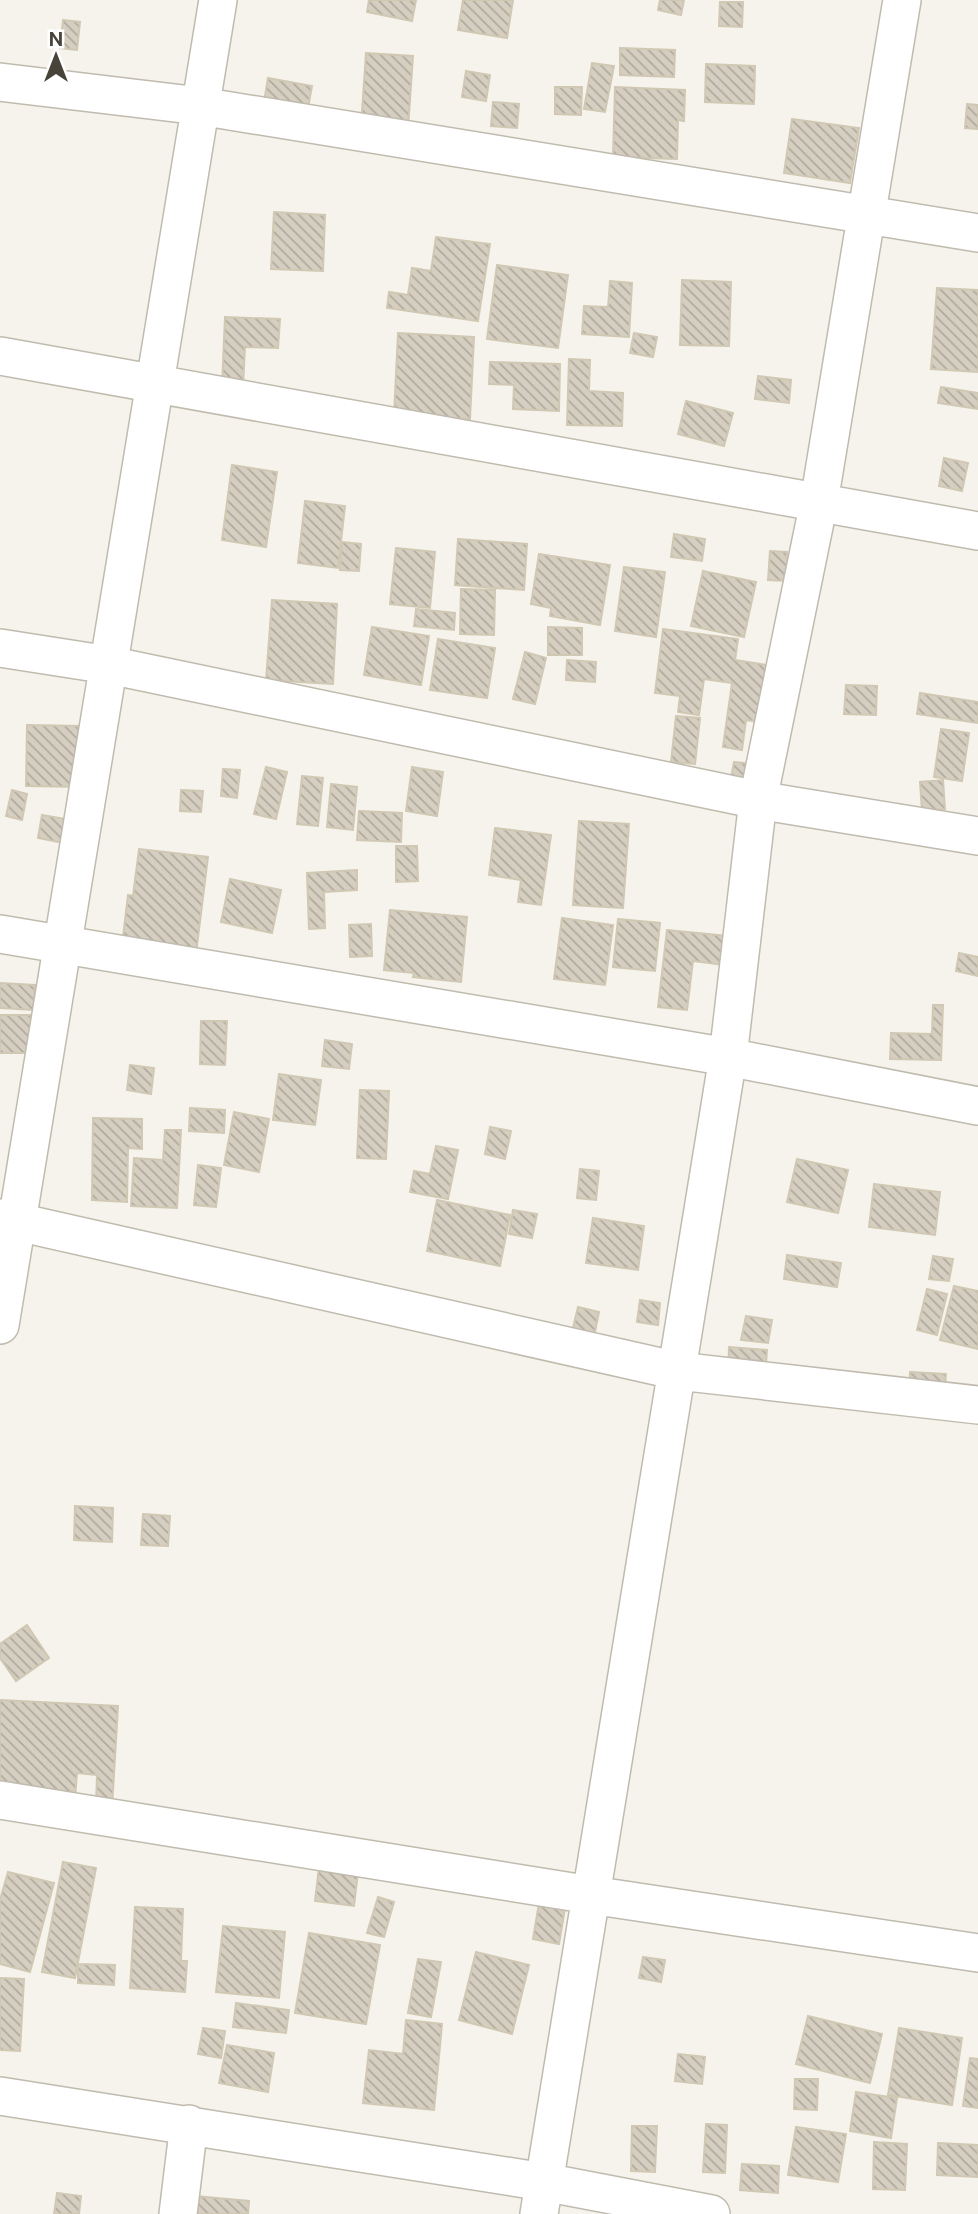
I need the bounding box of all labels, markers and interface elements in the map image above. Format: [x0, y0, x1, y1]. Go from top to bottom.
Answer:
north arrow [21, 21, 91, 91]
text: N [49, 28, 63, 50]

